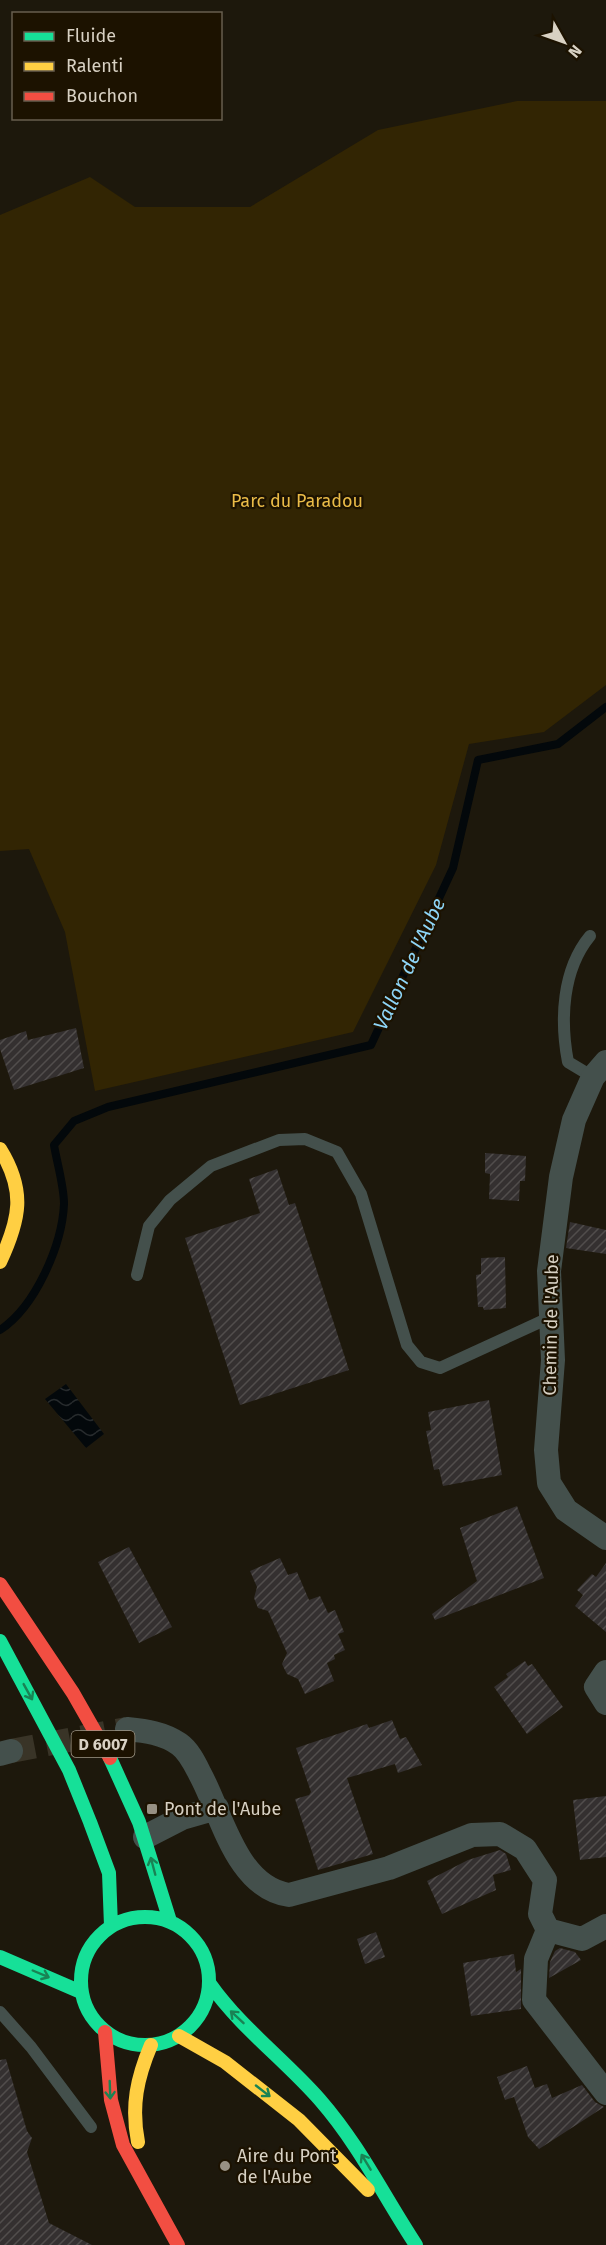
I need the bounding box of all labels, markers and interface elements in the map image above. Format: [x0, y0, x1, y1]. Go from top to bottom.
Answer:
legend [12, 12, 222, 120]
north arrow [534, 12, 594, 72]
text: Fluide [66, 25, 116, 47]
text: N [564, 41, 586, 61]
text: Ralenti [66, 55, 123, 77]
text: Bouchon [66, 85, 138, 107]
park label: Parc du Paradou [231, 490, 363, 512]
water label: Vallon de l'Aube [368, 894, 450, 1034]
street label: Chemin de l'Aube [539, 1254, 563, 1396]
one-way arrow [23, 1683, 34, 1701]
road number: D 6007 [72, 1731, 134, 1757]
place label: Pont de l'Aube [164, 1798, 281, 1820]
marker: Pont de l'Aube [145, 1802, 159, 1816]
one-way arrow [147, 1856, 158, 1875]
one-way arrow [31, 1969, 49, 1980]
one-way arrow [229, 2010, 244, 2024]
one-way arrow [105, 2080, 116, 2100]
one-way arrow [254, 2085, 270, 2098]
place label: Aire du Pont de l'Aube [237, 2145, 337, 2188]
one-way arrow [360, 2154, 372, 2171]
marker: Aire du Pont de l'Aube [218, 2159, 232, 2173]

